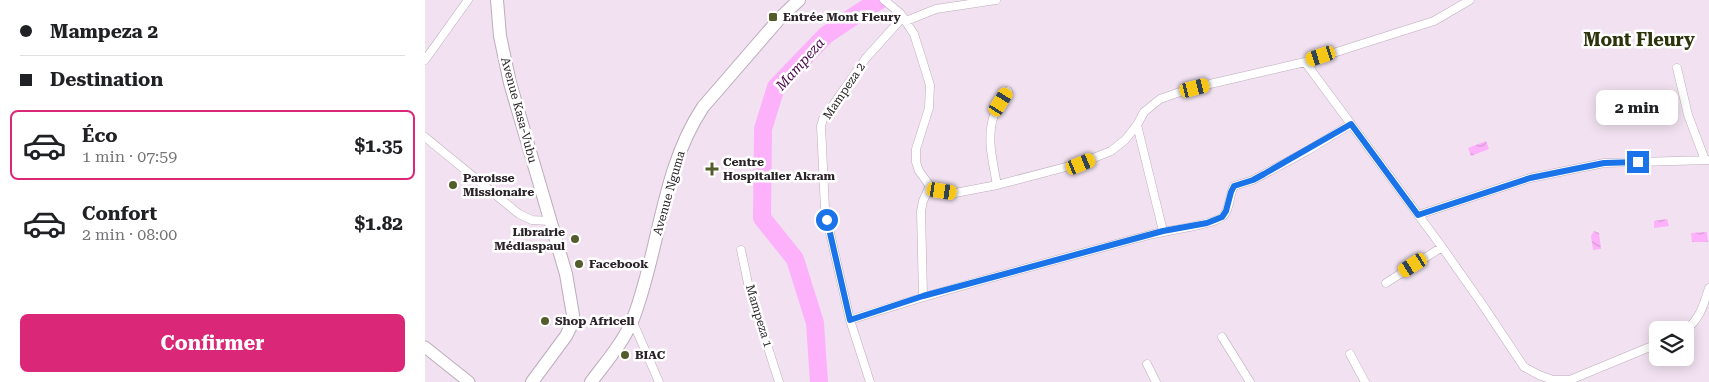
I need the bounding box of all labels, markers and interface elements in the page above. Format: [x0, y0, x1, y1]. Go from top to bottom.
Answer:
place label: Entrée Mont Fleury [783, 10, 901, 24]
marker: Entrée Mont Fleury [767, 11, 779, 23]
text: Mampeza 2 [50, 20, 158, 43]
district label: Mont Fleury [1583, 29, 1695, 50]
water label: Mampeza [772, 35, 828, 94]
car [1304, 44, 1337, 68]
street label: Avenue Kasa-Vubu [498, 56, 540, 165]
street label: Mampeza 2 [820, 60, 868, 122]
text: Destination [50, 68, 163, 91]
car [1178, 77, 1211, 99]
car [986, 85, 1015, 119]
callout: 2 min [1597, 90, 1679, 124]
text: 2 min [1615, 98, 1659, 117]
icon: car [22, 123, 67, 168]
text: Éco [82, 124, 118, 147]
text: $1.35 [354, 134, 403, 157]
text: 1 min · 07:59 [82, 147, 177, 166]
street label: Avenue Nguma [650, 149, 688, 237]
car [1064, 151, 1097, 177]
route end [1627, 151, 1649, 173]
place label: Centre Hospitalier Akram [723, 155, 836, 183]
marker: Centre Hospitalier Akram [705, 162, 719, 176]
place label: Paroisse Missionaire [463, 171, 534, 199]
marker: Paroisse Missionaire [447, 179, 459, 191]
car [926, 181, 957, 201]
icon: car [22, 201, 67, 246]
text: Confort [82, 202, 157, 225]
route start [816, 209, 838, 231]
text: $1.82 [354, 212, 403, 235]
text: 2 min · 08:00 [82, 225, 177, 244]
place label: Librairie Médiaspaul [494, 225, 565, 253]
marker: Librairie Médiaspaul [569, 233, 581, 245]
car [1396, 251, 1429, 279]
place label: Facebook [589, 257, 649, 271]
marker: Facebook [573, 258, 585, 270]
street label: Mampeza 1 [743, 283, 775, 349]
button: Confirmer [20, 314, 405, 372]
place label: Shop Africell [555, 314, 635, 328]
marker: Shop Africell [539, 315, 551, 327]
map controls [1649, 321, 1694, 366]
button: layers [1649, 321, 1694, 366]
place label: BIAC [635, 348, 666, 362]
marker: BIAC [619, 349, 631, 361]

